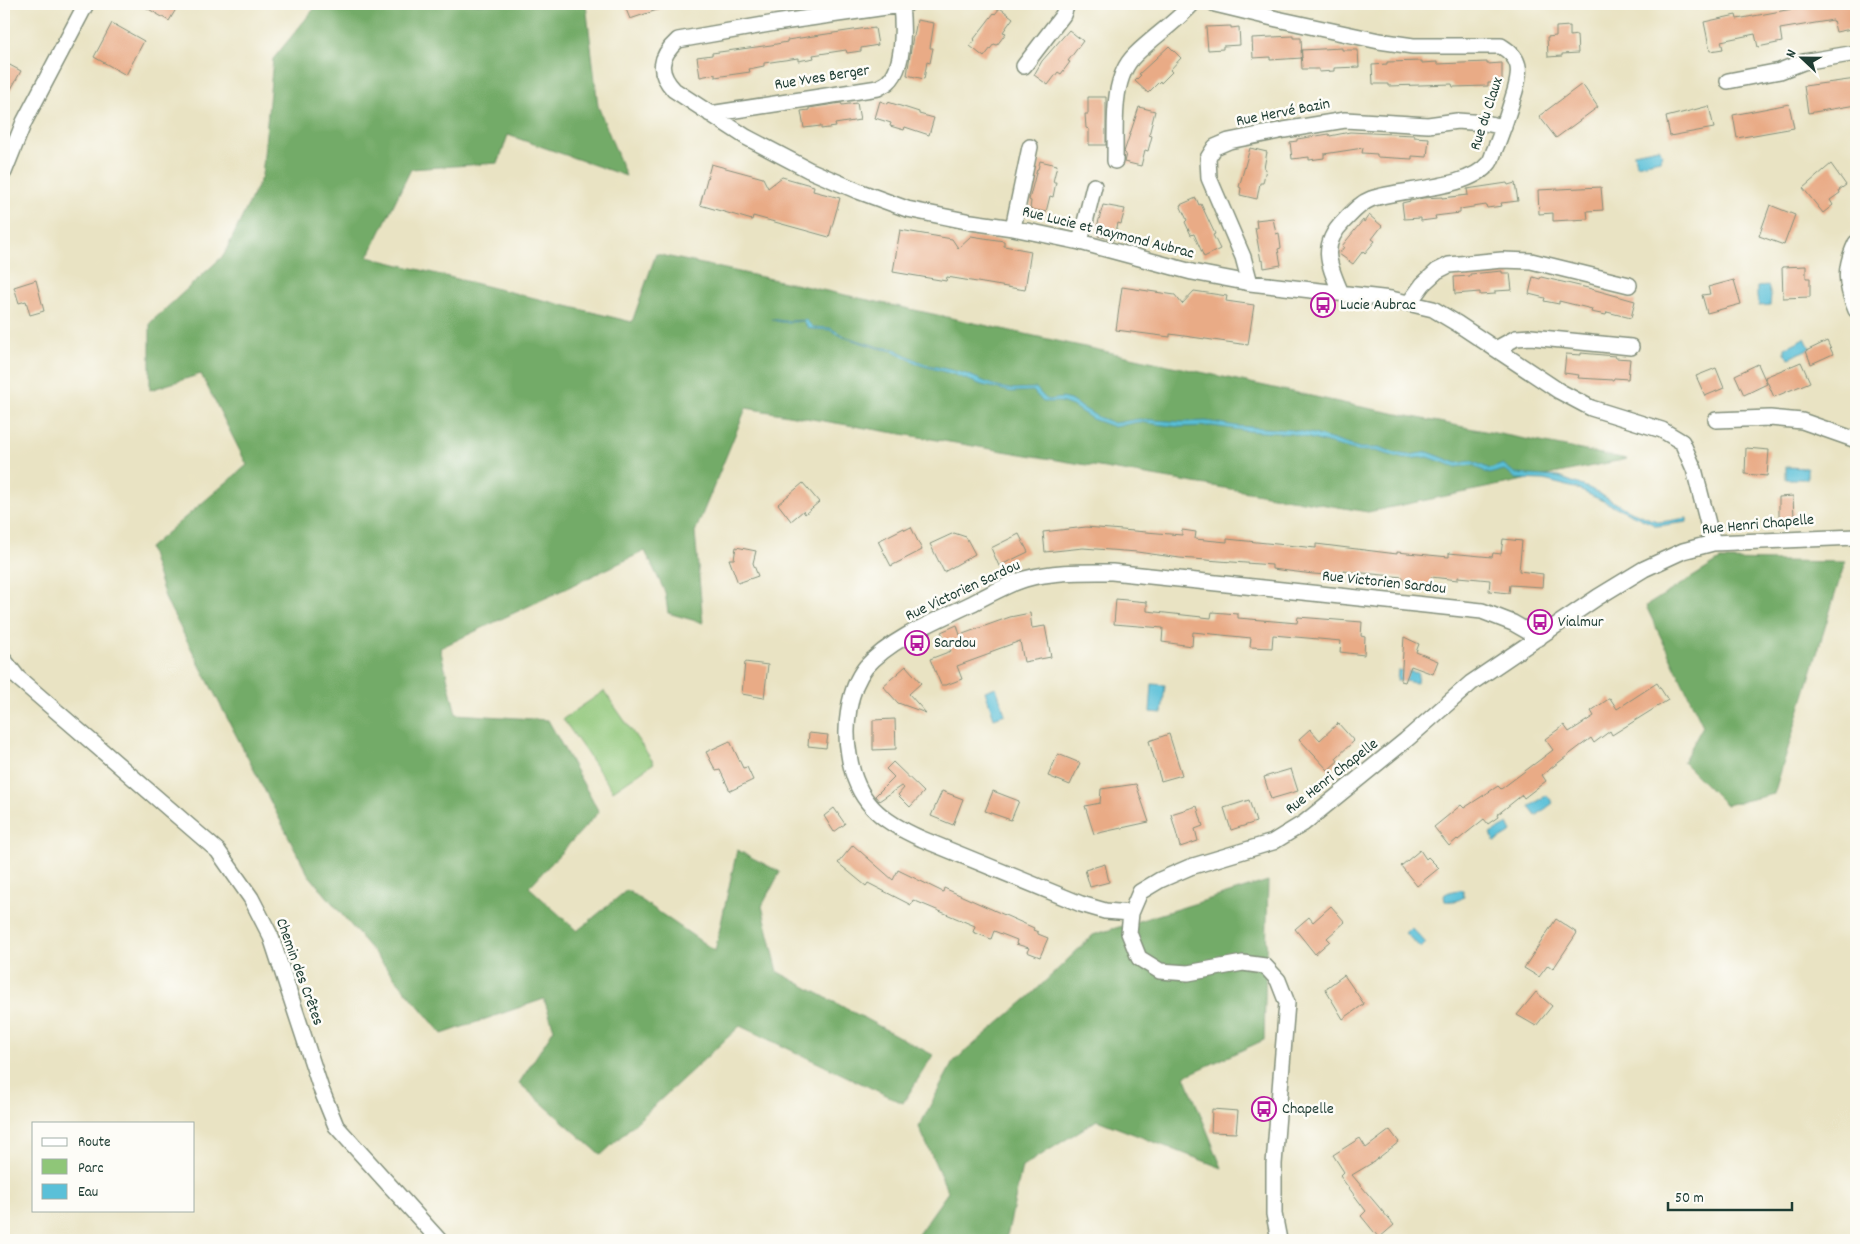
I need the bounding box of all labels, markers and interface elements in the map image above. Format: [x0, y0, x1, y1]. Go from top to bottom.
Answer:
north arrow [1778, 32, 1828, 82]
text: N [1781, 47, 1802, 61]
street label: Rue Yves Berger [773, 59, 871, 97]
street label: Rue du Claux [1464, 74, 1510, 153]
street label: Rue Hervé Bazin [1234, 93, 1332, 133]
street label: Rue Lucie et Raymond Aubrac [1020, 201, 1196, 265]
bus stop icon: Lucie Aubrac [1310, 292, 1336, 318]
place label: Lucie Aubrac [1340, 294, 1416, 317]
street label: Rue Henri Chapelle [1701, 509, 1815, 541]
street label: Rue Victorien Sardou [902, 554, 1024, 628]
street label: Rue Victorien Sardou [1321, 565, 1447, 601]
bus stop icon: Vialmur [1527, 609, 1553, 635]
place label: Vialmur [1558, 611, 1604, 634]
bus stop icon: Sardou [904, 630, 930, 656]
place label: Sardou [934, 632, 976, 655]
street label: Rue Henri Chapelle [1281, 733, 1383, 821]
street label: Chemin des Crêtes [269, 915, 329, 1029]
bus stop icon: Chapelle [1251, 1096, 1277, 1122]
place label: Chapelle [1282, 1098, 1334, 1121]
legend [32, 1122, 195, 1212]
text: Route [78, 1132, 111, 1154]
text: Parc [78, 1158, 103, 1180]
scale bar [1668, 1179, 1791, 1211]
text: Eau [78, 1182, 98, 1204]
text: 50 m [1675, 1188, 1704, 1210]

